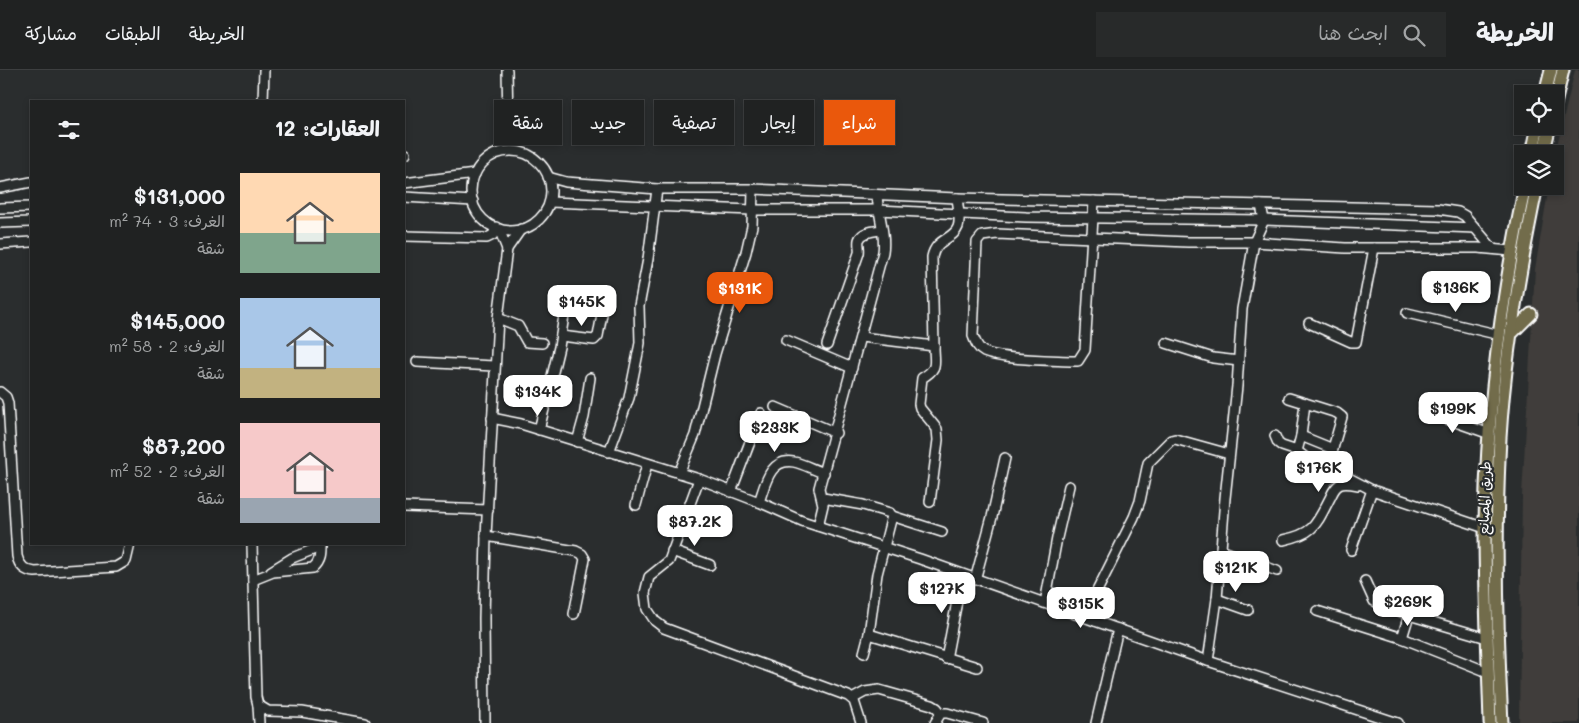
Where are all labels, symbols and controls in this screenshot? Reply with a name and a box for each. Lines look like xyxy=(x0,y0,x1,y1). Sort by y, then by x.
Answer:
search box xyxy=(1096,12,1446,57)
text: الخريطة xyxy=(1476,16,1554,47)
text: ابحث هنا xyxy=(1318,20,1388,45)
text: مشاركة xyxy=(25,21,77,45)
text: الطبقات xyxy=(105,21,161,45)
text: الخريطة xyxy=(189,21,245,45)
icon: search xyxy=(1400,21,1428,49)
map controls xyxy=(1514,85,1564,195)
button: locate xyxy=(1514,85,1564,135)
chip: شقة xyxy=(494,100,562,145)
chip: جديد xyxy=(572,100,644,145)
chip: تصفية xyxy=(654,100,734,145)
chip: إيجار xyxy=(744,100,814,145)
chip: شراء xyxy=(824,100,895,145)
text: العقارات: 12 xyxy=(274,114,380,141)
icon: filters xyxy=(55,116,83,144)
button: layers xyxy=(1514,145,1564,195)
text: $131,000 xyxy=(134,182,225,209)
icon: home xyxy=(280,193,340,253)
text: الغرف: 3 · 74 m² xyxy=(109,210,225,231)
text: شقة xyxy=(197,237,225,258)
pin: $136K xyxy=(1421,270,1491,313)
pin: $131K xyxy=(705,272,775,314)
text: $136K xyxy=(1433,276,1479,297)
text: $131K xyxy=(718,277,762,298)
pin: $145K xyxy=(547,284,617,327)
text: $145K xyxy=(559,290,606,311)
text: $145,000 xyxy=(130,307,225,334)
icon: home xyxy=(280,318,340,378)
text: الغرف: 2 · 58 m² xyxy=(109,335,225,356)
text: شقة xyxy=(197,362,225,383)
pin: $134K xyxy=(503,374,573,417)
text: $134K xyxy=(514,380,562,401)
pin: $199K xyxy=(1418,392,1488,434)
text: $199K xyxy=(1430,397,1476,418)
pin: $233K xyxy=(740,410,810,453)
text: $233K xyxy=(751,416,799,437)
text: $87,200 xyxy=(142,432,225,459)
icon: home xyxy=(280,443,340,503)
pin: $176K xyxy=(1284,450,1354,493)
text: $176K xyxy=(1296,456,1342,477)
text: الغرف: 2 · 52 m² xyxy=(110,460,225,481)
street label: طريق المصانع xyxy=(1473,461,1497,535)
text: شقة xyxy=(197,487,225,508)
pin: $87.2K xyxy=(654,504,736,547)
text: $87.2K xyxy=(668,510,722,531)
pin: $121K xyxy=(1201,550,1271,593)
text: $121K xyxy=(1214,556,1258,577)
pin: $127K xyxy=(907,572,977,614)
text: $127K xyxy=(919,577,965,598)
pin: $269K xyxy=(1373,584,1443,627)
pin: $315K xyxy=(1046,586,1116,629)
text: $269K xyxy=(1384,590,1432,611)
text: $315K xyxy=(1058,592,1104,613)

